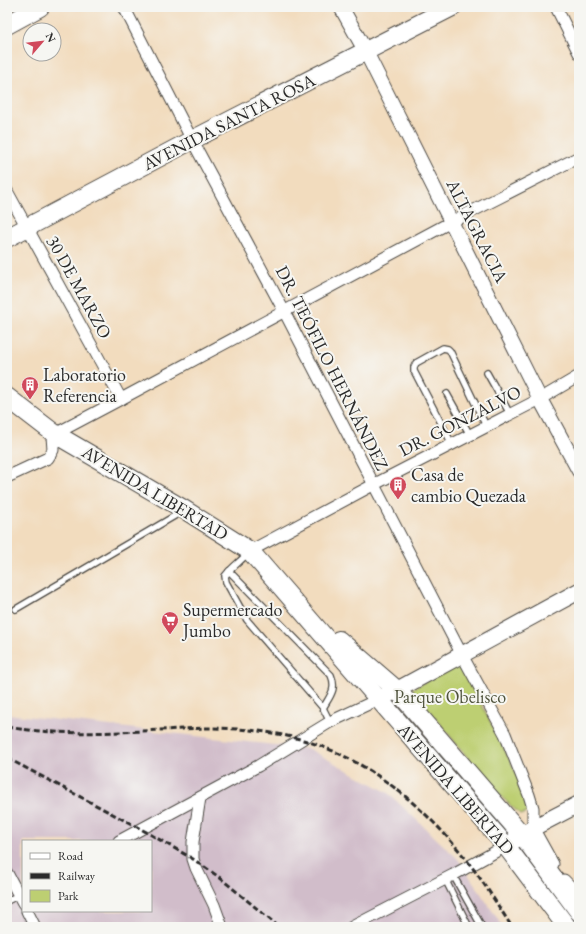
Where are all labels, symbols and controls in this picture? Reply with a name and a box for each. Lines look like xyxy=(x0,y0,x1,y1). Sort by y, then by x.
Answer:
north arrow xyxy=(22,22,62,62)
text: N xyxy=(43,30,59,45)
street label: AVENIDA SANTA ROSA xyxy=(138,68,319,176)
street label: ALTAGRACIA xyxy=(441,174,514,287)
street label: 30 DE MARZO xyxy=(42,231,117,342)
street label: DR. TEÓFILO HERNÁNDEZ xyxy=(271,262,394,474)
place label: Laboratorio Referencia xyxy=(43,363,126,407)
building icon: Laboratorio Referencia xyxy=(20,375,40,400)
street label: DR. GONZALVO xyxy=(395,380,525,461)
street label: AVENIDA LIBERTAD xyxy=(77,439,233,545)
place label: Casa de cambio Quezada xyxy=(411,463,527,507)
building icon: Casa de cambio Quezada xyxy=(388,475,408,500)
place label: Supermercado Jumbo xyxy=(181,598,283,642)
supermarket icon: Supermercado Jumbo xyxy=(160,610,180,635)
park label: Parque Obelisco xyxy=(394,685,506,708)
street label: AVENIDA LIBERTAD xyxy=(392,718,520,859)
legend xyxy=(22,840,152,912)
text: Road xyxy=(58,848,84,864)
text: Railway xyxy=(58,868,96,884)
text: Park xyxy=(58,888,79,904)

